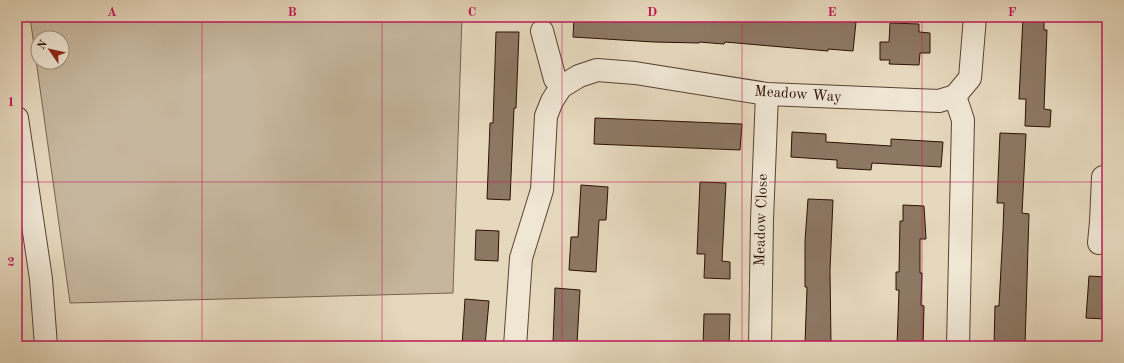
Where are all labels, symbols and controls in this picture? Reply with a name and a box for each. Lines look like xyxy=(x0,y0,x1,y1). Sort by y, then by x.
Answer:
text: A xyxy=(107,6,117,19)
text: B xyxy=(287,6,297,19)
text: C xyxy=(468,6,476,19)
text: D xyxy=(647,6,657,19)
text: E xyxy=(828,6,837,19)
text: F xyxy=(1008,6,1017,19)
north arrow xyxy=(30,30,70,70)
text: N xyxy=(36,38,50,52)
street label: Meadow Way xyxy=(754,84,842,106)
text: 1 xyxy=(7,96,15,109)
street label: Meadow Close xyxy=(753,173,771,267)
text: 2 xyxy=(7,256,15,269)

